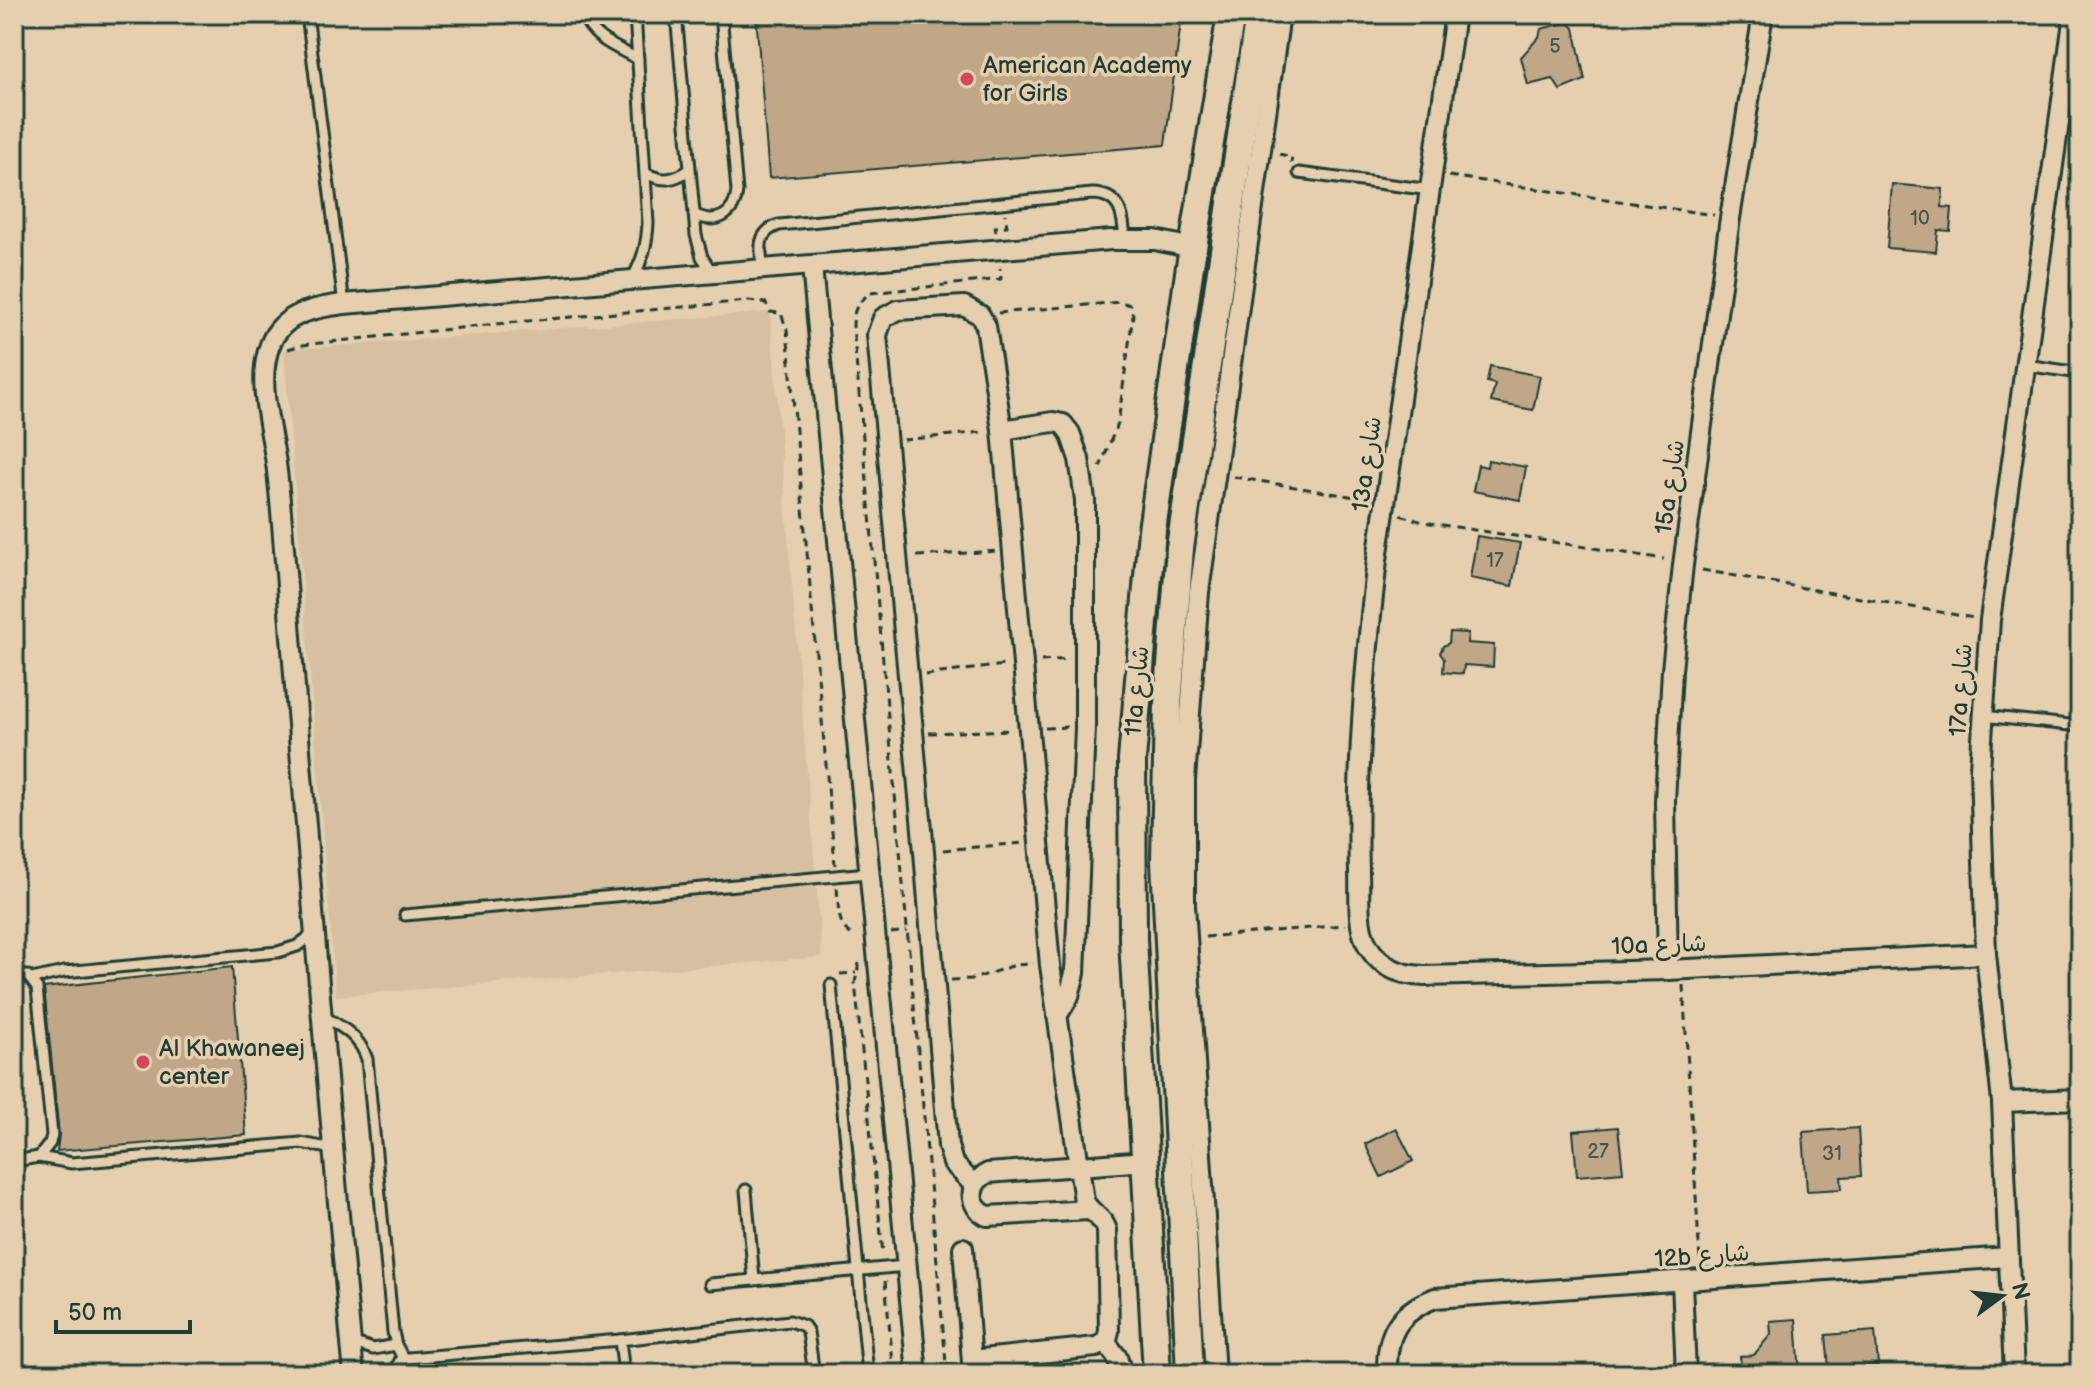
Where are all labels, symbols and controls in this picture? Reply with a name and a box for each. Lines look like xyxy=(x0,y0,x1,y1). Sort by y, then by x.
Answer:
house number: 5 xyxy=(1549,35,1561,59)
place label: American Academy for Girls xyxy=(983,51,1192,108)
marker: American Academy for Girls xyxy=(958,70,976,88)
house number: 10 xyxy=(1910,207,1930,231)
street label: 13a شارع xyxy=(1346,414,1390,514)
street label: 15a شارع xyxy=(1649,438,1693,536)
house number: 17 xyxy=(1486,549,1504,573)
street label: 17a شارع xyxy=(1943,643,1981,738)
street label: 11a شارع xyxy=(1119,645,1157,738)
street label: 10a شارع xyxy=(1611,929,1707,963)
place label: Al Khawaneej center xyxy=(159,1034,305,1091)
marker: Al Khawaneej center xyxy=(134,1053,152,1071)
house number: 27 xyxy=(1587,1140,1609,1164)
house number: 31 xyxy=(1822,1142,1842,1166)
street label: 12b شارع xyxy=(1653,1238,1751,1276)
north arrow xyxy=(1962,1256,2042,1336)
text: N xyxy=(2005,1280,2035,1303)
scale bar xyxy=(56,1284,190,1334)
text: 50 m xyxy=(68,1298,122,1327)

